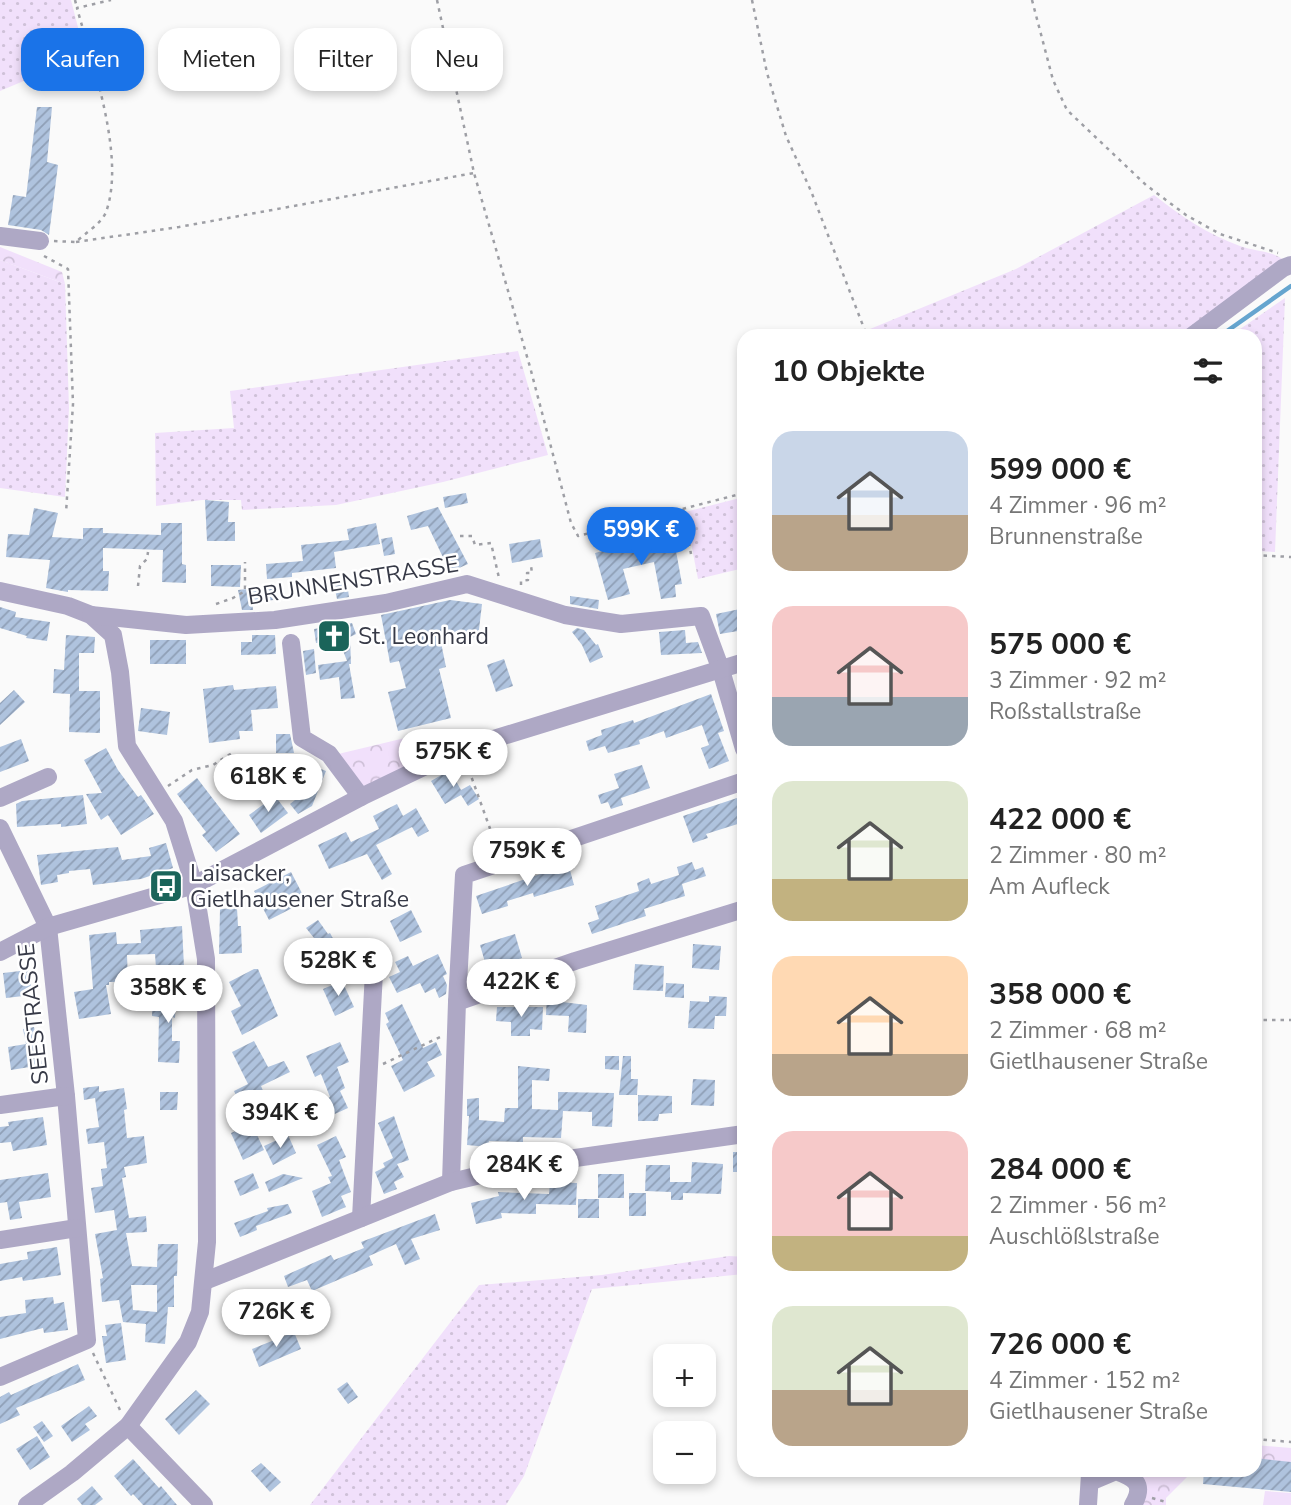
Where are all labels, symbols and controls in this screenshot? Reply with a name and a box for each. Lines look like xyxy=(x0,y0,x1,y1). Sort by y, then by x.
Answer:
chip: Kaufen xyxy=(21,28,144,91)
chip: Mieten xyxy=(158,28,280,91)
chip: Filter xyxy=(294,28,397,91)
chip: Neu xyxy=(411,28,503,91)
text: 10 Objekte xyxy=(772,351,925,392)
icon: filters xyxy=(1189,352,1227,390)
text: 599 000 € xyxy=(989,449,1131,490)
icon: home xyxy=(828,459,912,543)
text: 4 Zimmer · 96 m² xyxy=(989,490,1166,521)
pin: 599K € xyxy=(584,508,698,567)
text: 599K € xyxy=(603,514,679,545)
text: Brunnenstraße xyxy=(989,521,1143,552)
street label: BRUNNENSTRASSE xyxy=(245,549,461,612)
church icon: St. Leonhard xyxy=(315,617,353,655)
place label: St. Leonhard xyxy=(358,621,489,652)
text: 575 000 € xyxy=(989,624,1131,665)
icon: home xyxy=(828,634,912,718)
text: 3 Zimmer · 92 m² xyxy=(989,665,1166,696)
text: Roßstallstraße xyxy=(989,696,1141,727)
pin: 575K € xyxy=(396,730,510,789)
text: 575K € xyxy=(415,736,491,767)
pin: 618K € xyxy=(211,754,325,814)
text: 618K € xyxy=(230,761,306,792)
text: 422 000 € xyxy=(989,799,1131,840)
icon: home xyxy=(828,809,912,893)
pin: 759K € xyxy=(470,828,584,888)
text: 759K € xyxy=(489,835,565,866)
text: 2 Zimmer · 80 m² xyxy=(989,840,1166,871)
place label: Laisacker, Gietlhausener Straße xyxy=(190,858,409,915)
bus stop icon: Laisacker, Gietlhausener Straße xyxy=(147,867,185,905)
text: Am Aufleck xyxy=(989,871,1110,902)
pin: 528K € xyxy=(281,939,395,998)
street label: SEESTRASSE xyxy=(11,942,56,1086)
text: 528K € xyxy=(300,945,376,976)
pin: 422K € xyxy=(464,960,578,1019)
pin: 358K € xyxy=(111,965,225,1025)
text: 422K € xyxy=(483,966,559,997)
text: 358K € xyxy=(130,972,206,1003)
text: 358 000 € xyxy=(989,974,1131,1015)
icon: home xyxy=(828,984,912,1068)
text: 2 Zimmer · 68 m² xyxy=(989,1015,1166,1046)
text: Gietlhausener Straße xyxy=(989,1046,1208,1077)
pin: 394K € xyxy=(223,1090,337,1150)
text: 394K € xyxy=(242,1097,318,1128)
pin: 284K € xyxy=(467,1142,581,1202)
text: 284K € xyxy=(486,1149,562,1180)
text: 284 000 € xyxy=(989,1149,1131,1190)
icon: home xyxy=(828,1159,912,1243)
text: 2 Zimmer · 56 m² xyxy=(989,1190,1166,1221)
text: Auschlößlstraße xyxy=(989,1221,1159,1252)
pin: 726K € xyxy=(219,1290,333,1349)
text: 726K € xyxy=(238,1296,314,1327)
text: 726 000 € xyxy=(989,1324,1131,1365)
icon: home xyxy=(828,1334,912,1418)
map controls xyxy=(653,1344,716,1484)
button: + xyxy=(653,1344,716,1407)
text: 4 Zimmer · 152 m² xyxy=(989,1365,1180,1396)
text: Gietlhausener Straße xyxy=(989,1396,1208,1427)
button: − xyxy=(653,1421,716,1484)

